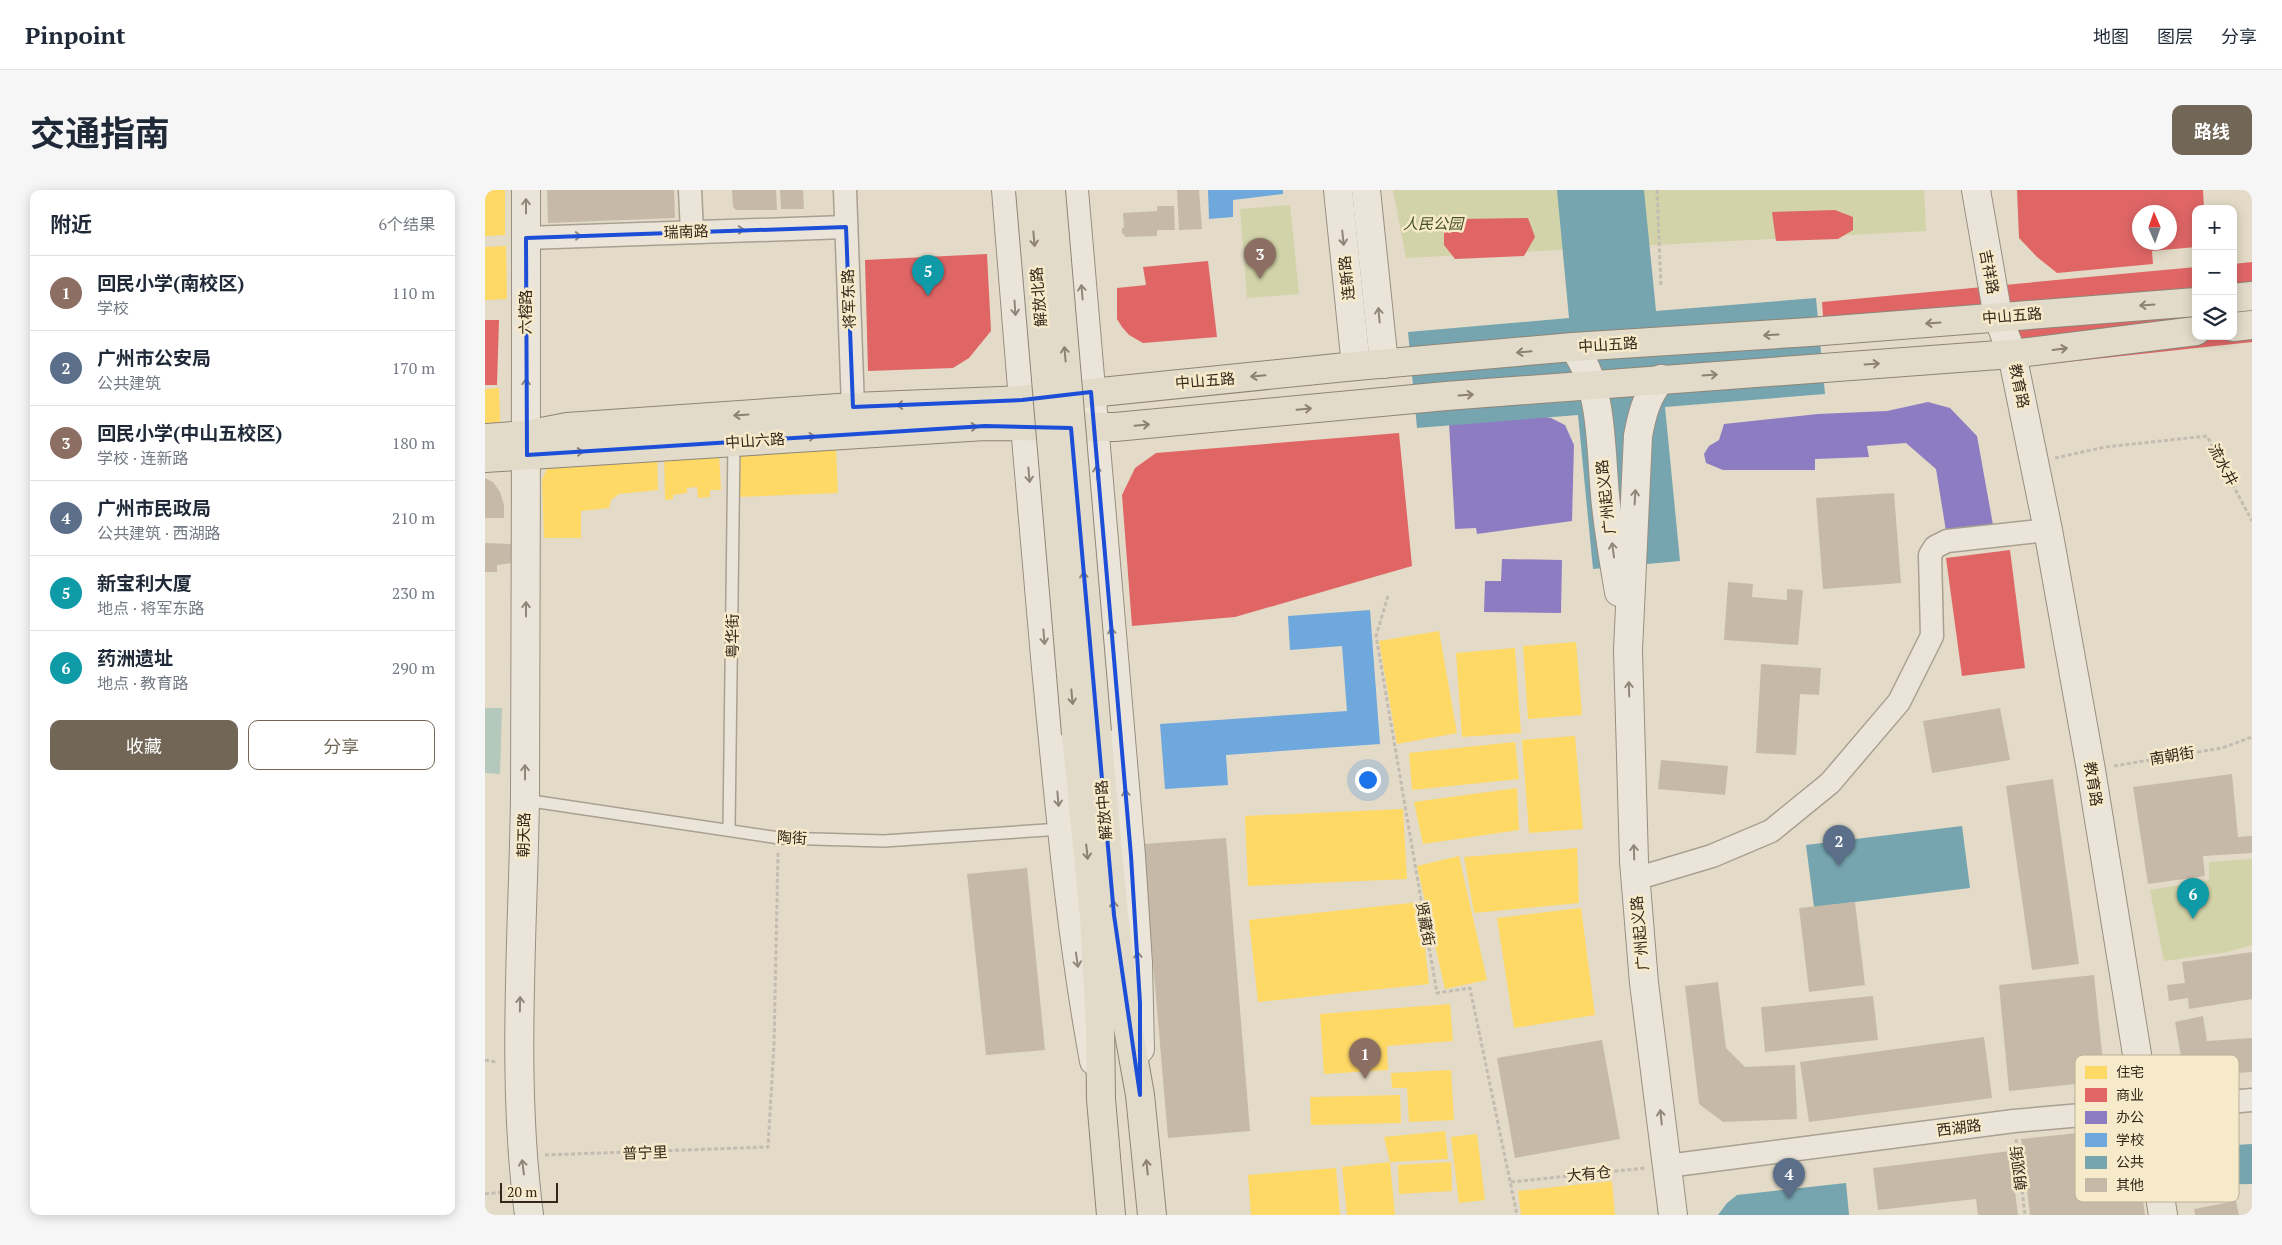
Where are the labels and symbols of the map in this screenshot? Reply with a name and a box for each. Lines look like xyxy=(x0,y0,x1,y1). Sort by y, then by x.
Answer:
one-way arrow xyxy=(521,198,531,214)
north arrow xyxy=(2132,205,2177,250)
park label: 人民公园 xyxy=(1403,213,1465,233)
street label: 瑞南路 xyxy=(663,220,709,242)
one-way arrow xyxy=(728,226,744,235)
one-way arrow xyxy=(1029,230,1038,246)
one-way arrow xyxy=(1338,230,1348,246)
one-way arrow xyxy=(566,231,582,241)
pin: 3 xyxy=(1244,238,1276,279)
street label: 吉祥路 xyxy=(1976,248,2004,296)
pin: 5 xyxy=(912,255,944,296)
street label: 连新路 xyxy=(1334,255,1358,302)
street label: 解放北路 xyxy=(1025,266,1051,328)
street label: 将军东路 xyxy=(837,269,859,329)
one-way arrow xyxy=(1078,284,1087,300)
street label: 六榕路 xyxy=(515,289,535,335)
one-way arrow xyxy=(1010,300,1020,316)
one-way arrow xyxy=(2139,301,2155,310)
street label: 中山五路 xyxy=(1981,302,2043,328)
one-way arrow xyxy=(1375,308,1384,324)
one-way arrow xyxy=(1925,318,1941,327)
one-way arrow xyxy=(1763,330,1779,339)
street label: 中山五路 xyxy=(1577,332,1639,356)
one-way arrow xyxy=(2052,344,2068,354)
one-way arrow xyxy=(1060,346,1070,362)
one-way arrow xyxy=(1517,347,1533,356)
one-way arrow xyxy=(1864,360,1880,369)
street label: 教育路 xyxy=(2006,362,2034,410)
street label: 中山五路 xyxy=(1174,367,1236,393)
one-way arrow xyxy=(1250,371,1266,381)
one-way arrow xyxy=(1701,371,1717,380)
one-way arrow xyxy=(521,378,531,394)
one-way arrow xyxy=(1457,390,1473,399)
one-way arrow xyxy=(896,401,912,410)
one-way arrow xyxy=(1296,404,1312,414)
one-way arrow xyxy=(734,410,750,420)
one-way arrow xyxy=(1134,420,1150,430)
one-way arrow xyxy=(962,423,978,432)
street label: 中山六路 xyxy=(724,428,786,452)
one-way arrow xyxy=(799,433,815,442)
street label: 流水井 xyxy=(2204,440,2243,489)
one-way arrow xyxy=(567,448,583,457)
street label: 广州起义路 xyxy=(1591,459,1619,535)
one-way arrow xyxy=(1093,465,1102,481)
one-way arrow xyxy=(1024,467,1034,483)
one-way arrow xyxy=(1630,489,1640,505)
one-way arrow xyxy=(1607,542,1617,558)
one-way arrow xyxy=(1079,571,1089,587)
one-way arrow xyxy=(521,602,531,618)
street label: 粤华街 xyxy=(722,613,742,659)
one-way arrow xyxy=(1108,627,1117,643)
one-way arrow xyxy=(1039,629,1048,645)
one-way arrow xyxy=(1624,681,1634,698)
one-way arrow xyxy=(1068,689,1077,705)
street label: 南朝街 xyxy=(2148,742,2196,768)
street label: 教育路 xyxy=(2081,760,2107,808)
one-way arrow xyxy=(520,764,530,780)
your location xyxy=(1355,767,1381,793)
street label: 解放中路 xyxy=(1090,779,1116,841)
one-way arrow xyxy=(1121,789,1131,805)
one-way arrow xyxy=(1054,791,1063,807)
street label: 朝天路 xyxy=(513,812,533,858)
pin: 2 xyxy=(1823,825,1855,866)
street label: 陶街 xyxy=(777,826,808,848)
one-way arrow xyxy=(1082,844,1092,860)
one-way arrow xyxy=(1629,844,1638,860)
pin: 6 xyxy=(2177,878,2209,919)
street label: 广州起义路 xyxy=(1626,895,1652,971)
one-way arrow xyxy=(1109,900,1118,916)
street label: 贤藏街 xyxy=(1412,900,1440,948)
one-way arrow xyxy=(1133,951,1142,967)
one-way arrow xyxy=(1072,952,1082,968)
one-way arrow xyxy=(516,997,525,1013)
pin: 1 xyxy=(1349,1038,1381,1079)
legend xyxy=(2075,1055,2239,1202)
text: 住宅 xyxy=(2116,1062,2144,1081)
text: 商业 xyxy=(2116,1085,2144,1104)
text: 办公 xyxy=(2116,1107,2144,1126)
one-way arrow xyxy=(1657,1110,1666,1126)
street label: 西湖路 xyxy=(1935,1114,1982,1140)
text: 学校 xyxy=(2116,1130,2144,1149)
street label: 普宁里 xyxy=(622,1141,668,1163)
street label: 朝观街 xyxy=(2005,1145,2031,1192)
text: 公共 xyxy=(2116,1152,2144,1171)
pin: 4 xyxy=(1773,1158,1805,1199)
one-way arrow xyxy=(518,1159,528,1175)
one-way arrow xyxy=(1142,1159,1152,1175)
street label: 大有仓 xyxy=(1565,1161,1612,1185)
text: 其他 xyxy=(2116,1175,2144,1194)
scale bar xyxy=(500,1180,557,1203)

